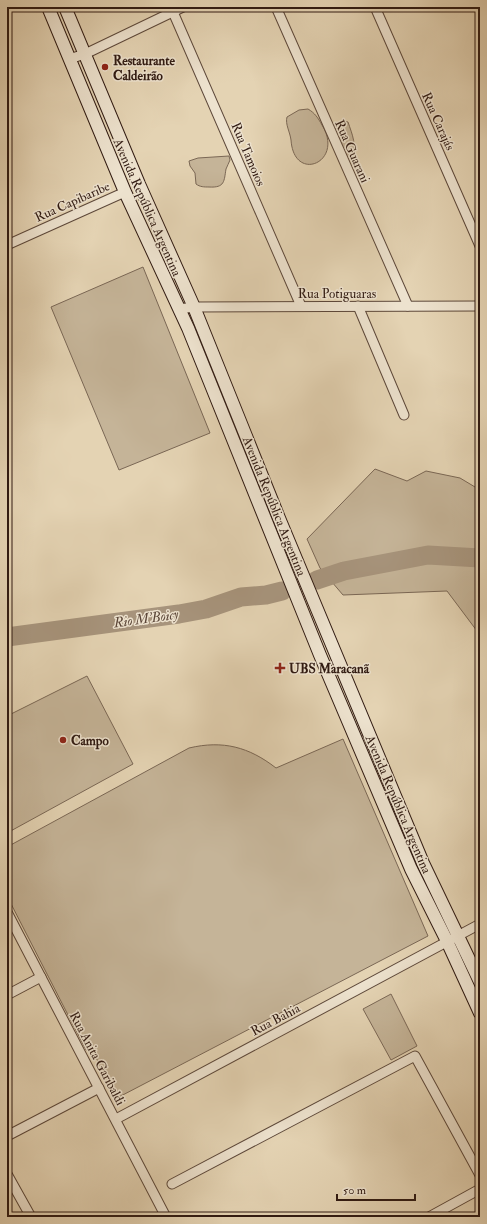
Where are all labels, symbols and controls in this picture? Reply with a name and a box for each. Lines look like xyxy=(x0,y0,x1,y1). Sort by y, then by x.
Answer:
place label: Restaurante Caldeirão xyxy=(113,53,175,84)
marker: Restaurante Caldeirão xyxy=(100,62,110,72)
street label: Rua Carajás xyxy=(418,90,458,153)
street label: Rua Guarani xyxy=(331,117,373,186)
street label: Rua Tamoios xyxy=(227,120,269,189)
street label: Avenida República Argentina xyxy=(108,135,185,280)
street label: Rua Capibaribe xyxy=(32,178,113,227)
street label: Rua Potiguaras xyxy=(298,286,377,302)
street label: Avenida República Argentina xyxy=(237,433,310,579)
water label: Rio M'Boicy xyxy=(112,606,180,632)
place label: UBS Maracanã xyxy=(289,661,370,677)
marker: UBS Maracanã xyxy=(274,662,286,674)
street label: Avenida República Argentina xyxy=(360,732,435,877)
place label: Campo xyxy=(71,733,109,750)
marker: Campo xyxy=(58,735,68,745)
street label: Rua Bahia xyxy=(248,1000,303,1039)
street label: Rua Anita Garibaldi xyxy=(66,1009,129,1109)
scale bar xyxy=(337,1176,415,1202)
text: 50 m xyxy=(343,1183,367,1198)

